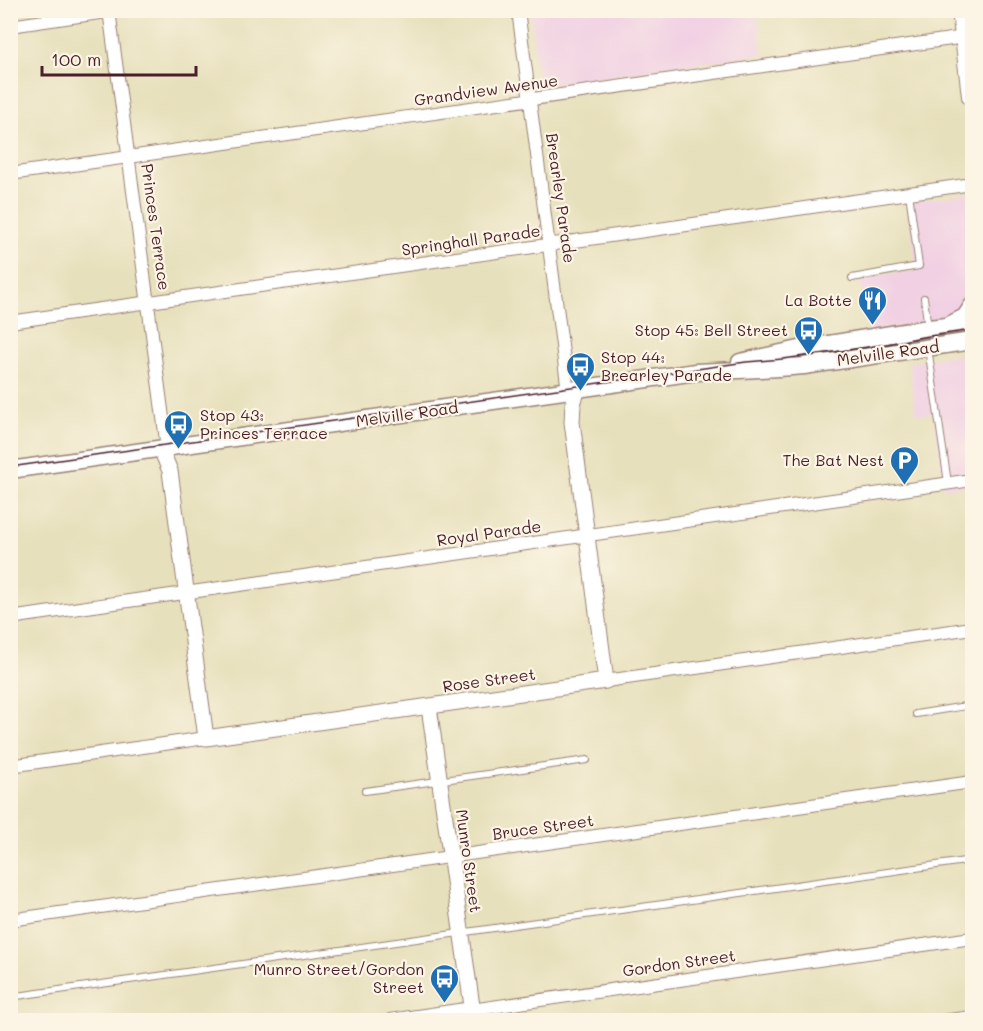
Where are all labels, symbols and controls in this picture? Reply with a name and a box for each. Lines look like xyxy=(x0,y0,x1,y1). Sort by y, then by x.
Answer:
scale bar xyxy=(42,39,196,77)
text: 100 m xyxy=(51,47,101,71)
street label: Grandview Avenue xyxy=(413,69,559,110)
street label: Brearley Parade xyxy=(542,132,581,264)
street label: Princes Terrace xyxy=(137,162,176,292)
street label: Springhall Parade xyxy=(400,219,542,260)
restaurant icon: La Botte xyxy=(857,284,889,326)
place label: La Botte xyxy=(785,289,852,310)
bus stop icon: Stop 45: Bell Street xyxy=(793,314,825,356)
place label: Stop 45: Bell Street xyxy=(635,319,788,340)
street label: Melville Road xyxy=(835,335,940,370)
place label: Stop 44: Brearley Parade xyxy=(601,346,732,385)
bus stop icon: Stop 44: Brearley Parade xyxy=(564,350,596,392)
street label: Melville Road xyxy=(354,396,459,431)
place label: Stop 43: Princes Terrace xyxy=(200,404,328,443)
bus stop icon: Stop 43: Princes Terrace xyxy=(163,408,195,450)
parking icon: The Bat Nest xyxy=(889,444,921,486)
place label: The Bat Nest xyxy=(782,449,884,470)
street label: Royal Parade xyxy=(435,515,542,550)
street label: Rose Street xyxy=(441,663,537,696)
street label: Munro Street xyxy=(452,808,487,914)
street label: Bruce Street xyxy=(491,809,595,844)
street label: Gordon Street xyxy=(621,944,737,981)
place label: Munro Street/Gordon Street xyxy=(254,958,424,997)
bus stop icon: Munro Street/Gordon Street xyxy=(429,962,461,1004)

